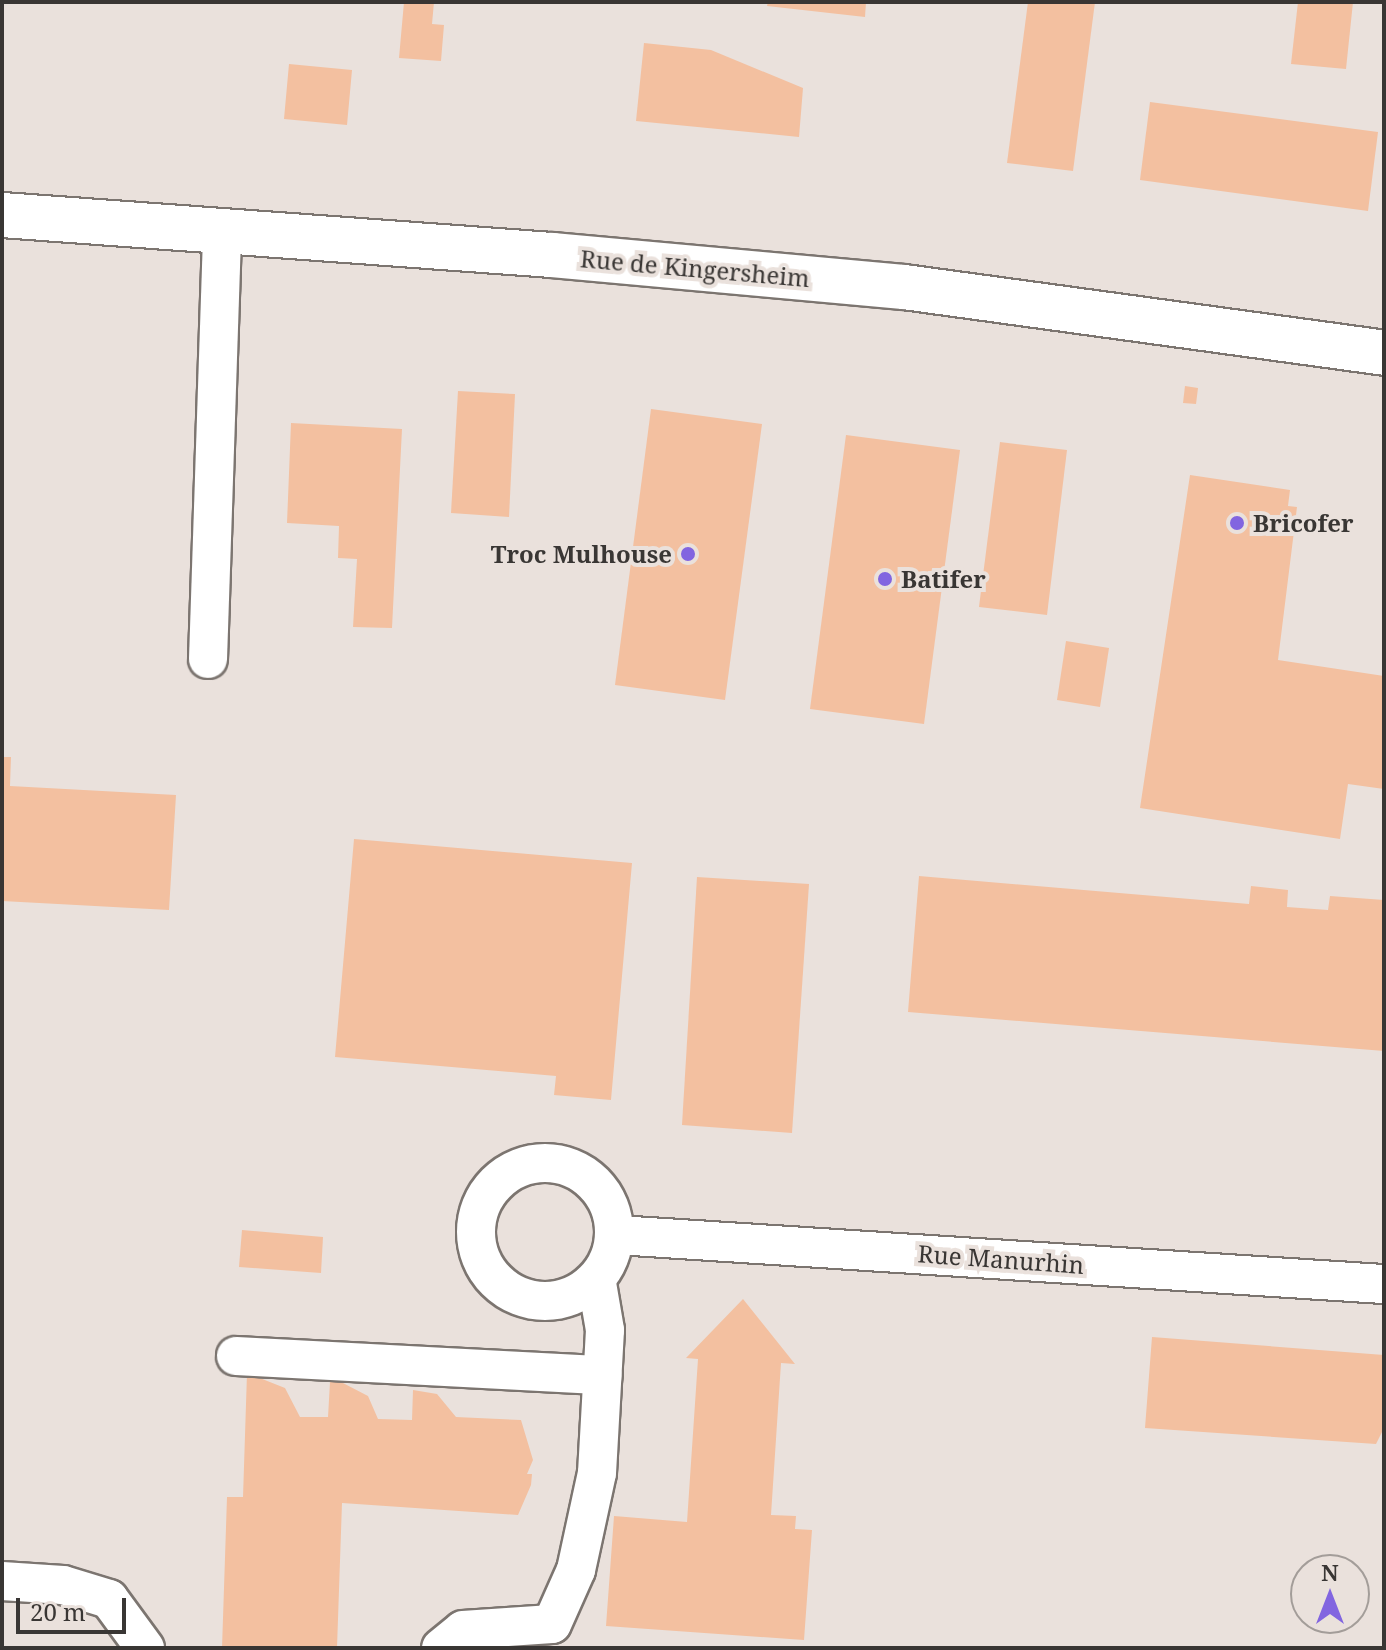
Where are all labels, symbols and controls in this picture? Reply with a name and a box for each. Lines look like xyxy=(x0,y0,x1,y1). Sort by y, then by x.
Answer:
street label: Rue de Kingersheim xyxy=(579,244,811,292)
place label: Bricofer xyxy=(1253,509,1354,537)
marker: Bricofer xyxy=(1228,514,1246,532)
place label: Troc Mulhouse xyxy=(491,540,672,568)
marker: Troc Mulhouse xyxy=(679,545,697,563)
place label: Batifer xyxy=(901,565,986,593)
marker: Batifer xyxy=(876,570,894,588)
street label: Rue Manurhin xyxy=(917,1239,1085,1279)
north arrow xyxy=(1290,1554,1370,1634)
text: N xyxy=(1321,1557,1339,1587)
scale bar xyxy=(20,1582,130,1632)
text: 20 m xyxy=(30,1595,86,1628)

